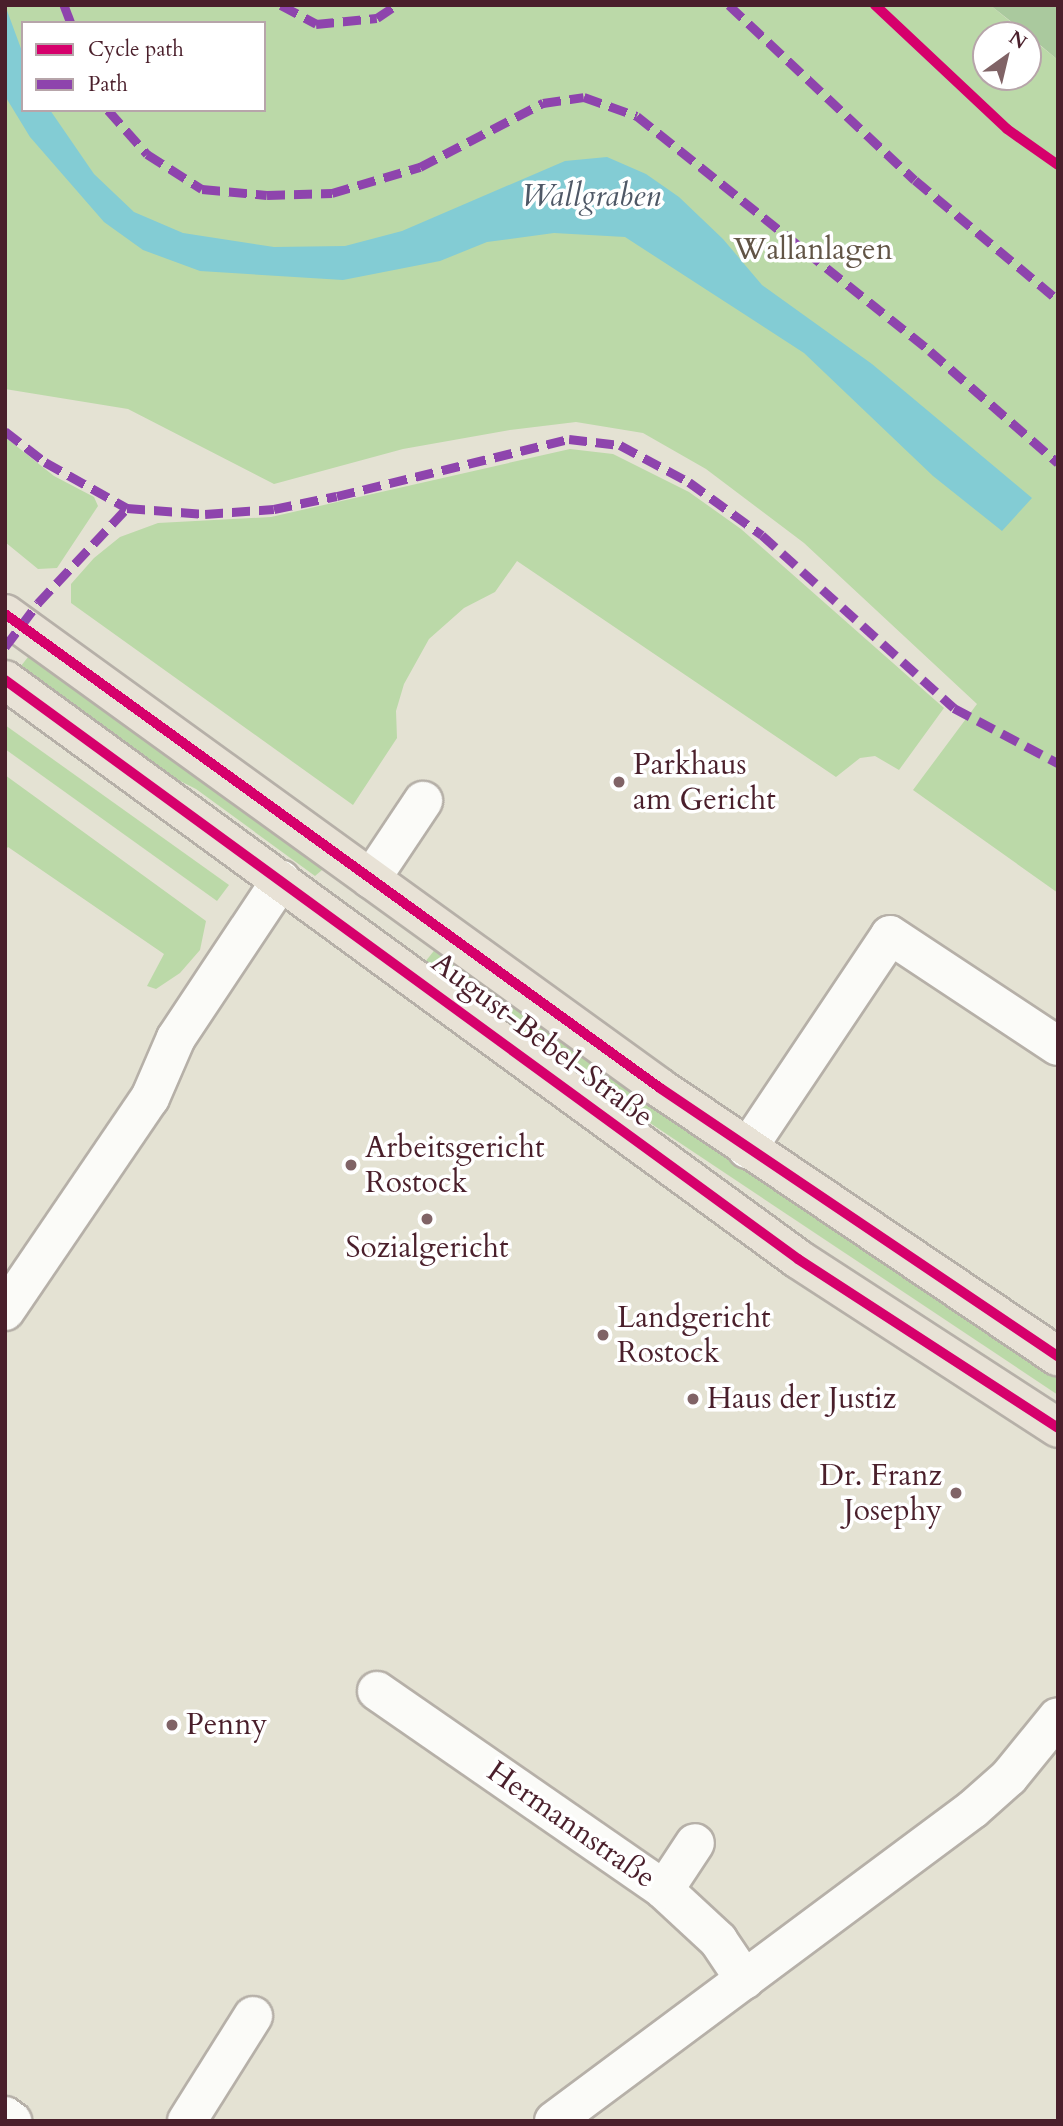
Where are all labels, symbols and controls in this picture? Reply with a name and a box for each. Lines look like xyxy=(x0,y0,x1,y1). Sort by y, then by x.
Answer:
legend xyxy=(21,21,266,112)
north arrow xyxy=(972,21,1042,91)
text: N xyxy=(1004,25,1032,56)
text: Cycle path xyxy=(88,35,184,64)
text: Path xyxy=(88,70,128,99)
water label: Wallgraben xyxy=(521,177,661,215)
park label: Wallanlagen xyxy=(733,232,893,268)
place label: Parkhaus am Gericht xyxy=(633,747,776,818)
marker: Parkhaus am Gericht xyxy=(611,774,627,790)
street label: August-Bebel-Straße xyxy=(424,945,660,1135)
place label: Arbeitsgericht Rostock xyxy=(365,1130,544,1200)
marker: Arbeitsgericht Rostock xyxy=(343,1157,359,1173)
marker: Sozialgericht xyxy=(419,1211,435,1227)
place label: Sozialgericht xyxy=(345,1230,509,1266)
place label: Landgericht Rostock xyxy=(617,1300,771,1370)
marker: Landgericht Rostock xyxy=(595,1327,611,1343)
place label: Haus der Justiz xyxy=(707,1381,896,1417)
marker: Haus der Justiz xyxy=(685,1391,701,1407)
place label: Dr. Franz Josephy xyxy=(820,1458,942,1528)
marker: Dr. Franz Josephy xyxy=(948,1485,964,1501)
place label: Penny xyxy=(186,1707,267,1743)
marker: Penny xyxy=(164,1717,180,1733)
street label: Hermannstraße xyxy=(480,1754,662,1896)

